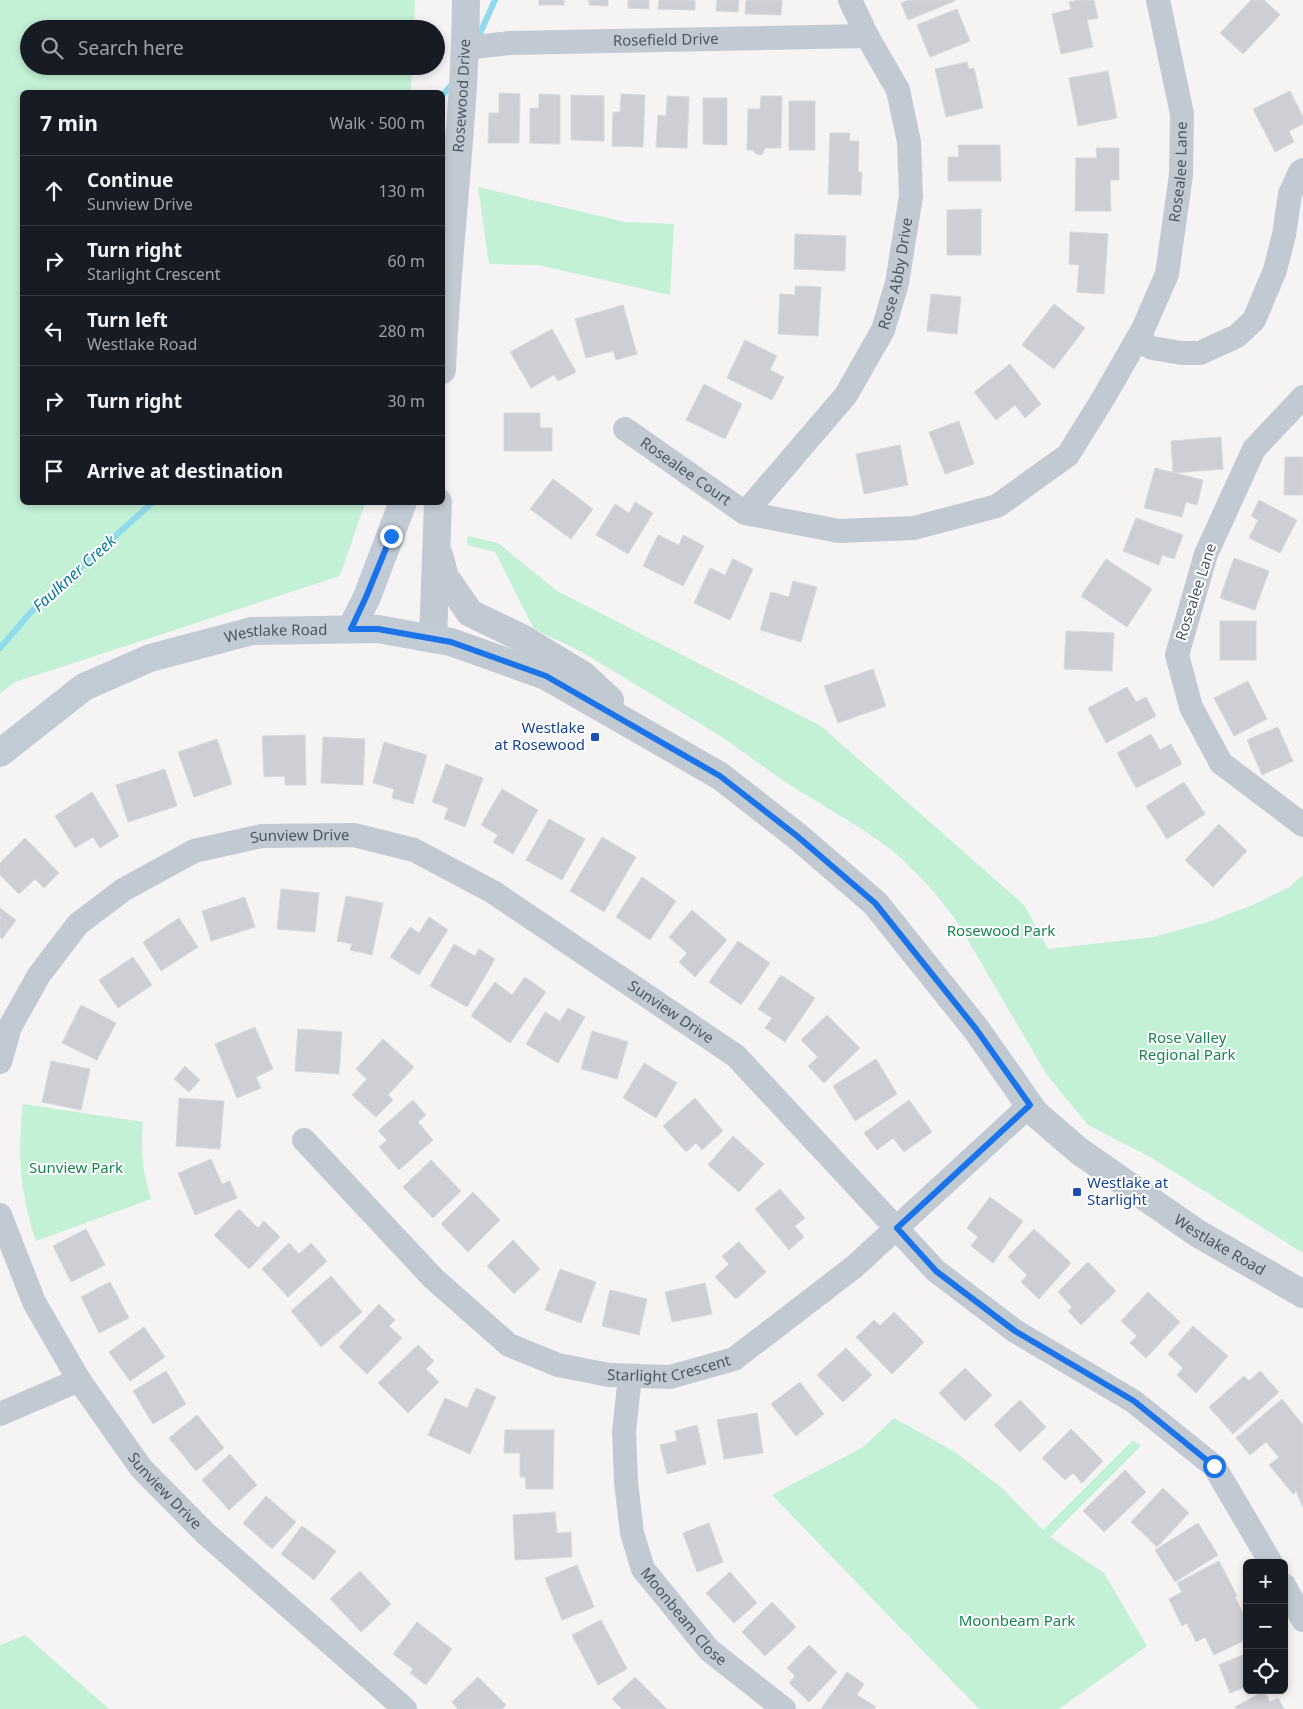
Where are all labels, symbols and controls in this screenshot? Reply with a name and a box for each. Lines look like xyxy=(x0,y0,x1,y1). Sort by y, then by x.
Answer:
search box xyxy=(20,20,445,75)
street label: Rosefield Drive xyxy=(613,28,719,50)
icon: search xyxy=(38,34,66,62)
text: Search here xyxy=(78,35,184,61)
street label: Rosewood Drive xyxy=(447,38,474,153)
text: 7 min xyxy=(40,109,98,137)
text: Walk · 500 m xyxy=(330,112,425,134)
street label: Rosealee Lane xyxy=(1163,121,1191,224)
text: Continue xyxy=(87,167,173,193)
icon: ahead xyxy=(40,177,68,205)
text: 130 m xyxy=(378,180,425,202)
text: Sunview Drive xyxy=(87,193,193,215)
street label: Rose Abby Drive xyxy=(873,216,916,332)
text: Turn right xyxy=(87,237,182,263)
icon: right xyxy=(40,247,68,275)
text: 60 m xyxy=(388,250,425,272)
text: Starlight Crescent xyxy=(87,263,221,285)
text: Turn left xyxy=(87,307,168,333)
icon: left xyxy=(40,317,68,345)
text: 280 m xyxy=(378,320,425,342)
text: Westlake Road xyxy=(87,333,197,355)
icon: right xyxy=(40,387,68,415)
text: Turn right xyxy=(87,388,182,414)
text: 30 m xyxy=(388,390,425,412)
street label: Rosealee Court xyxy=(637,432,736,510)
icon: arrive xyxy=(40,457,68,485)
text: Arrive at destination xyxy=(87,458,283,484)
route end xyxy=(380,525,403,548)
water label: Faulkner Creek xyxy=(28,529,121,616)
street label: Rosealee Lane xyxy=(1170,540,1220,643)
street label: Westlake Road xyxy=(222,619,327,647)
place label: Westlake at Rosewood xyxy=(494,717,585,754)
marker: Westlake at Rosewood xyxy=(589,731,601,743)
street label: Sunview Drive xyxy=(248,824,350,847)
park label: Rosewood Park xyxy=(947,920,1055,940)
street label: Sunview Drive xyxy=(625,975,718,1047)
park label: Rose Valley Regional Park xyxy=(1138,1027,1236,1064)
park label: Sunview Park xyxy=(29,1157,123,1177)
place label: Westlake at Starlight xyxy=(1087,1172,1169,1209)
marker: Westlake at Starlight xyxy=(1071,1186,1083,1198)
street label: Westlake Road xyxy=(1170,1209,1270,1279)
street label: Starlight Crescent xyxy=(607,1349,733,1386)
street label: Sunview Drive xyxy=(124,1448,207,1533)
route start xyxy=(1203,1455,1226,1478)
map controls xyxy=(1243,1559,1288,1694)
button: + xyxy=(1243,1559,1288,1604)
street label: Moonbeam Close xyxy=(637,1563,731,1669)
button: − xyxy=(1243,1604,1288,1649)
park label: Moonbeam Park xyxy=(959,1610,1075,1630)
button: locate xyxy=(1243,1649,1288,1694)

